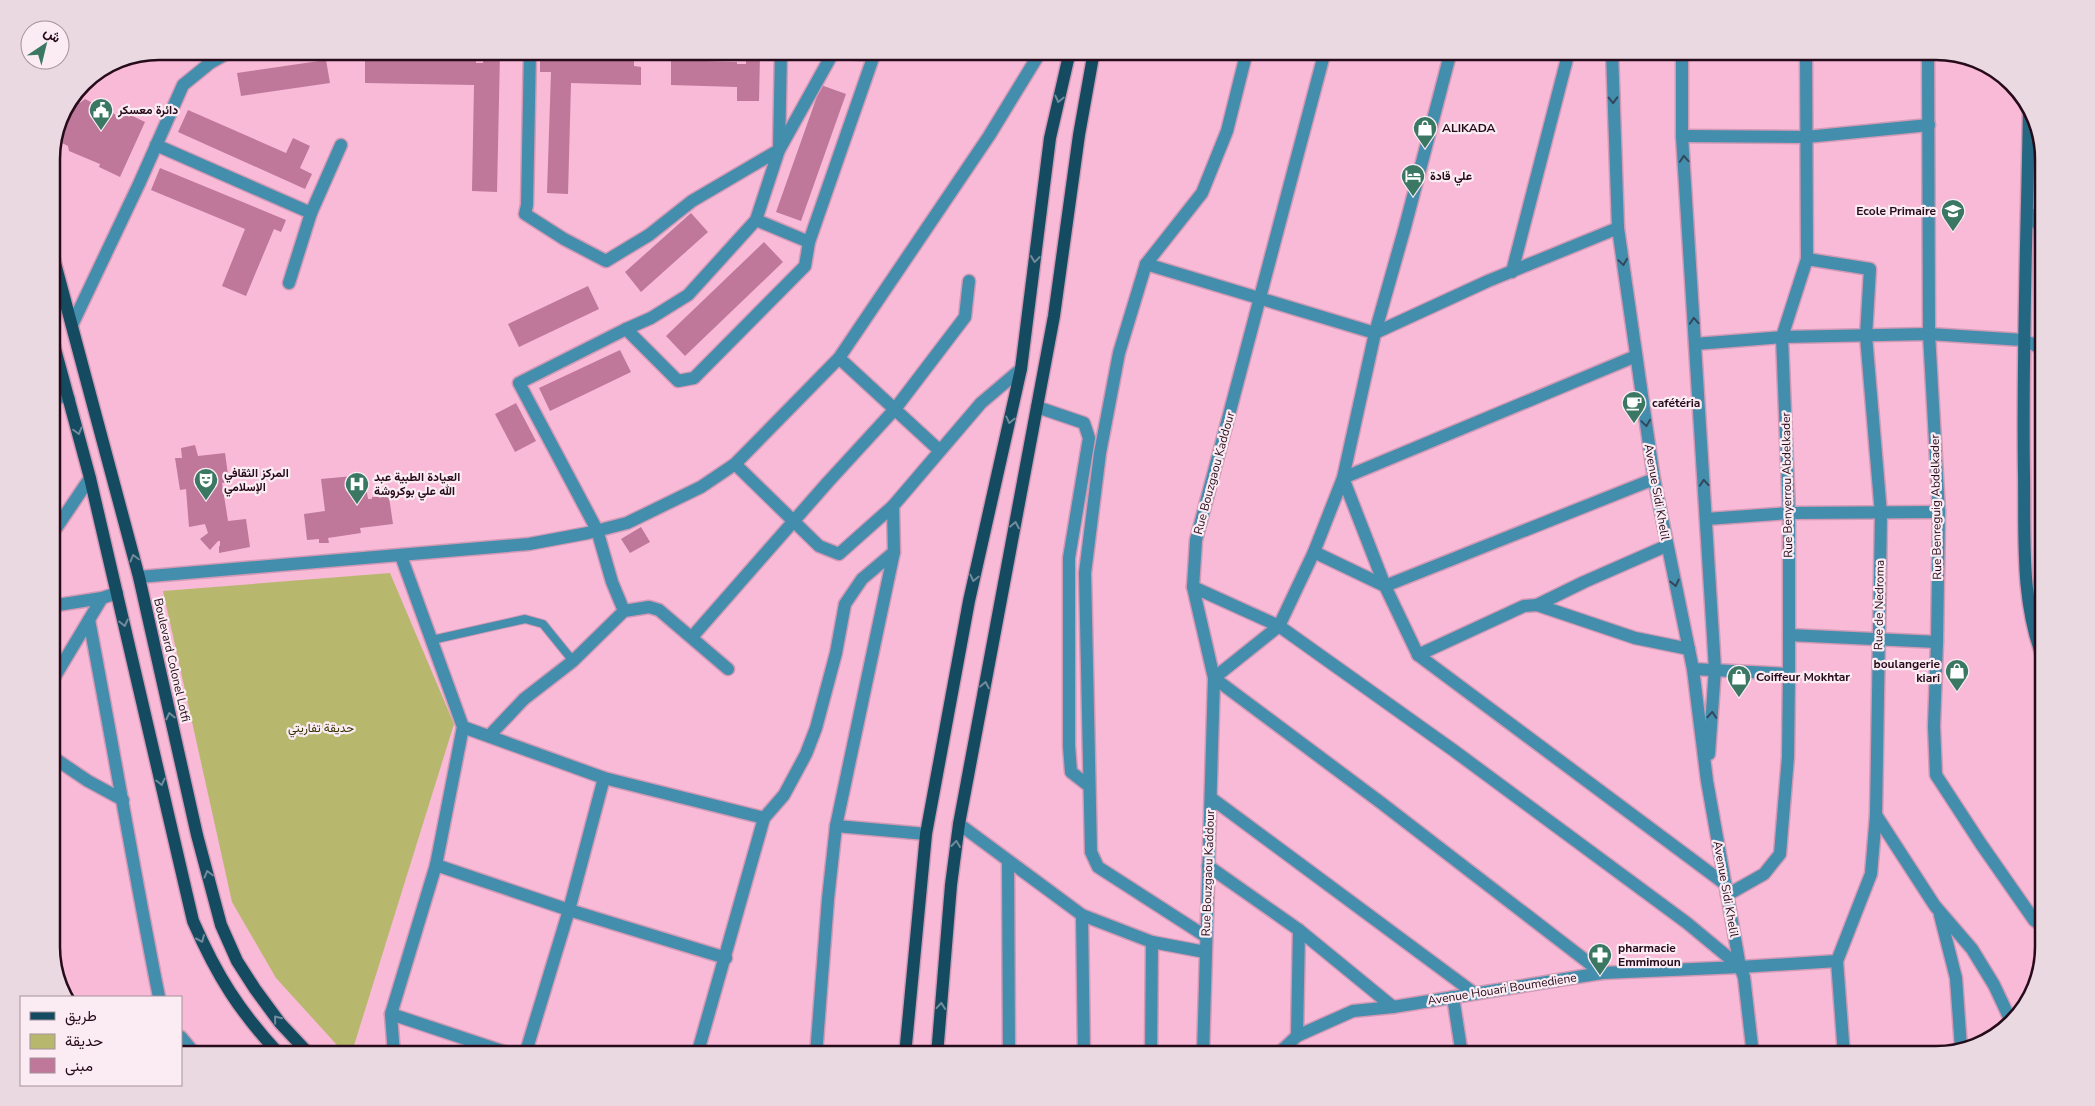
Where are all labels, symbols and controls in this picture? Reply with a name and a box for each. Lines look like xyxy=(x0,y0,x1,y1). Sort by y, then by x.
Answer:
north arrow xyxy=(20,20,70,70)
text: ش xyxy=(40,22,65,47)
one-way arrow xyxy=(1054,94,1065,103)
one-way arrow xyxy=(1608,96,1618,104)
public building icon: دائرة معسكر xyxy=(88,97,114,131)
place label: دائرة معسكر xyxy=(117,102,178,118)
shop icon: ALIKADA xyxy=(1412,115,1438,149)
place label: ALIKADA xyxy=(1442,120,1496,136)
one-way arrow xyxy=(1678,154,1689,162)
hotel icon: علي قادة xyxy=(1400,163,1426,197)
place label: علي قادة xyxy=(1430,168,1472,186)
school or university icon: Ecole Primaire xyxy=(1940,198,1966,232)
place label: Ecole Primaire xyxy=(1856,203,1936,219)
one-way arrow xyxy=(1030,256,1041,264)
one-way arrow xyxy=(1617,258,1628,266)
one-way arrow xyxy=(1688,316,1699,324)
cafe icon: cafétéria xyxy=(1621,390,1647,424)
place label: cafétéria xyxy=(1652,395,1700,411)
street label: Rue Bouzgaou Kaddour xyxy=(1190,409,1238,536)
street label: Rue Benyerrou Abdelkader xyxy=(1778,411,1796,558)
one-way arrow xyxy=(1005,415,1016,424)
one-way arrow xyxy=(1640,419,1651,427)
one-way arrow xyxy=(72,427,82,435)
street label: Rue Benreguig Abdelkader xyxy=(1927,433,1945,580)
street label: Avenue Sidi Khelil xyxy=(1641,443,1673,542)
place label: المركز الثقافي الإسلامي xyxy=(224,465,289,497)
theatre icon: المركز الثقافي الإسلامي xyxy=(193,467,219,501)
place label: العيادة الطبية عبد الله علي بوكروشة xyxy=(374,469,460,501)
hospital icon: العيادة الطبية عبد الله علي بوكروشة xyxy=(344,471,370,505)
one-way arrow xyxy=(1699,479,1710,487)
one-way arrow xyxy=(1010,520,1020,529)
one-way arrow xyxy=(129,554,139,562)
street label: Rue de Nedroma xyxy=(1870,560,1888,650)
one-way arrow xyxy=(969,574,980,583)
one-way arrow xyxy=(1669,578,1679,587)
street label: Boulevard Colonel Lotfi xyxy=(150,597,194,723)
one-way arrow xyxy=(118,619,129,628)
place label: boulangerie kiari xyxy=(1874,656,1940,686)
shop icon: boulangerie kiari xyxy=(1944,658,1970,692)
shop icon: Coiffeur Mokhtar xyxy=(1726,664,1752,698)
place label: Coiffeur Mokhtar xyxy=(1756,669,1850,685)
one-way arrow xyxy=(980,680,990,689)
one-way arrow xyxy=(165,711,176,720)
one-way arrow xyxy=(1706,711,1717,719)
park label: حديقة تفاريتي xyxy=(288,720,354,738)
one-way arrow xyxy=(155,777,166,786)
street label: Rue Bouzgaou Kaddour xyxy=(1198,809,1218,937)
one-way arrow xyxy=(951,840,961,849)
street label: Avenue Sidi Khelil xyxy=(1710,840,1742,939)
one-way arrow xyxy=(203,870,213,879)
one-way arrow xyxy=(194,934,205,943)
place label: pharmacie Emmimoun xyxy=(1618,940,1681,970)
pharmacy icon: pharmacie Emmimoun xyxy=(1587,942,1613,976)
street label: Avenue Houari Boumediene xyxy=(1426,969,1578,1009)
legend xyxy=(20,996,182,1086)
one-way arrow xyxy=(935,1002,946,1010)
text: طريق xyxy=(65,1006,97,1026)
one-way arrow xyxy=(274,1015,283,1024)
text: حديقة xyxy=(65,1031,103,1051)
text: مبنى xyxy=(65,1056,93,1076)

